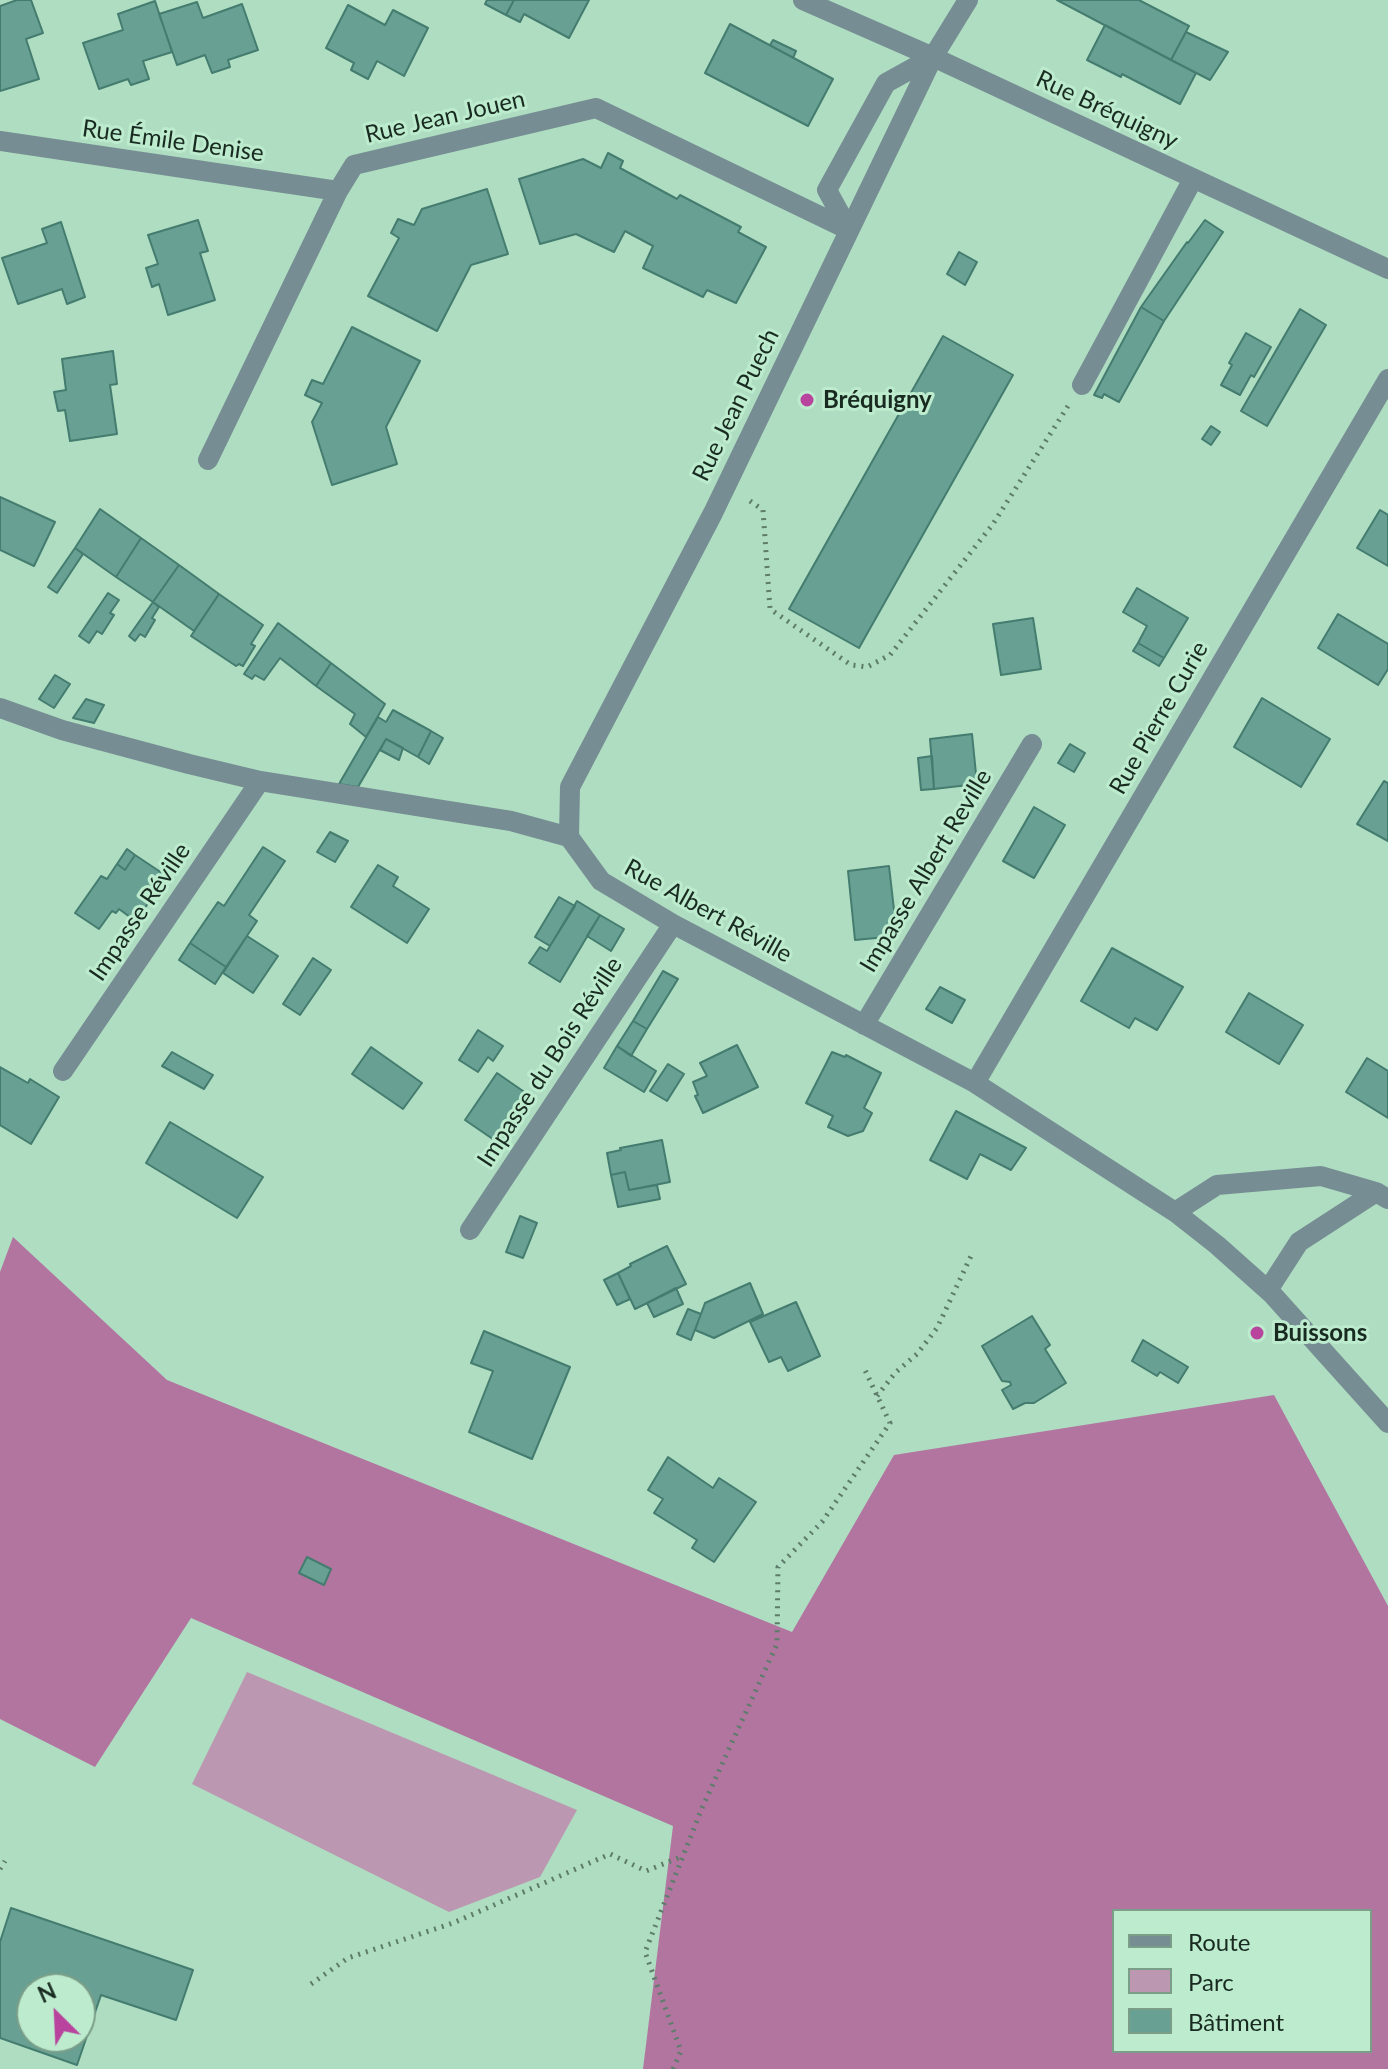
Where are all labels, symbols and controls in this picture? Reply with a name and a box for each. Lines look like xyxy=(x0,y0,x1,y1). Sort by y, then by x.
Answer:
street label: Rue Bréquigny xyxy=(1031,65,1183,155)
street label: Rue Jean Jouen xyxy=(362,85,528,149)
street label: Rue Émile Denise xyxy=(80,114,266,168)
street label: Rue Jean Puech xyxy=(687,324,785,486)
place label: Bréquigny xyxy=(823,386,932,414)
marker: Bréquigny xyxy=(798,391,816,409)
street label: Rue Pierre Curie xyxy=(1104,636,1214,800)
street label: Impasse Albert Reville xyxy=(854,764,998,978)
street label: Impasse Réville xyxy=(83,838,197,986)
street label: Rue Albert Réville xyxy=(619,853,797,969)
street label: Impasse du Bois Réville xyxy=(471,952,629,1172)
place label: Buissons xyxy=(1273,1319,1367,1347)
marker: Buissons xyxy=(1248,1324,1266,1342)
legend xyxy=(1112,1909,1372,2053)
text: Route xyxy=(1188,1927,1250,1956)
text: Parc xyxy=(1188,1967,1234,1996)
north arrow xyxy=(16,1973,96,2053)
text: N xyxy=(34,1977,60,2008)
text: Bâtiment xyxy=(1188,2007,1284,2036)

